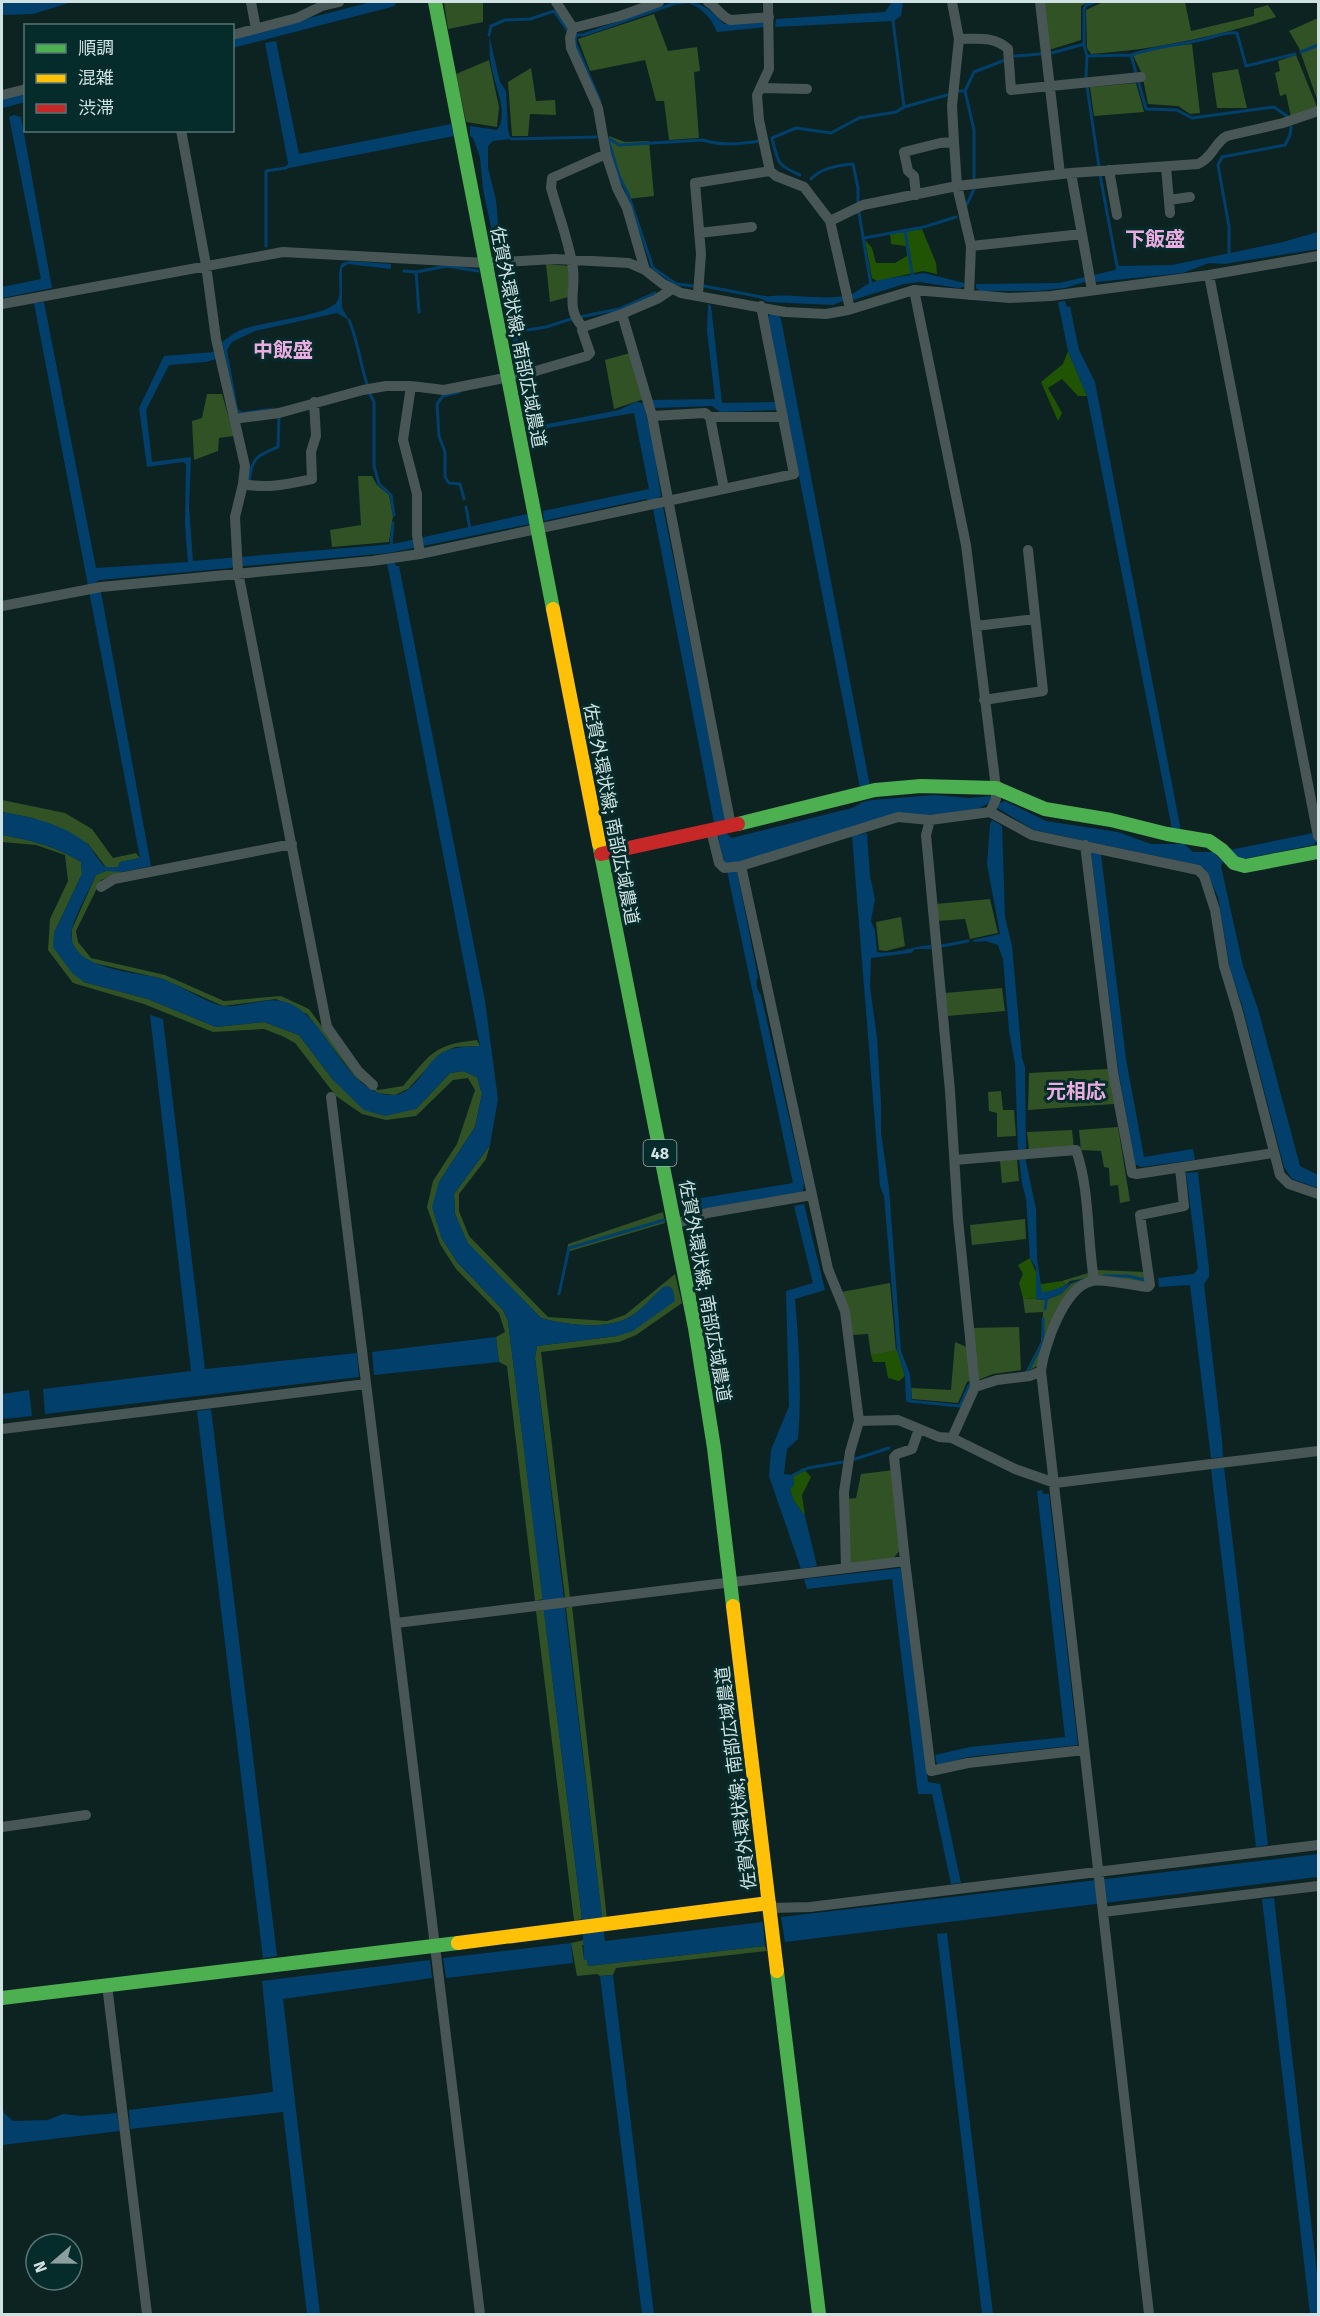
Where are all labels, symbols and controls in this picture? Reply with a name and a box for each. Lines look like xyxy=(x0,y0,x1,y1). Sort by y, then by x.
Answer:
legend xyxy=(24,24,234,132)
text: 順調 xyxy=(78,37,114,59)
text: 混雑 xyxy=(78,67,114,89)
text: 渋滞 xyxy=(78,97,114,119)
street label: 佐賀外環状線; 南部広域農道 xyxy=(486,224,550,450)
district label: 下飯盛 xyxy=(1125,227,1185,251)
district label: 中飯盛 xyxy=(253,338,313,362)
street label: 佐賀外環状線; 南部広域農道 xyxy=(579,701,643,927)
district label: 元相応 xyxy=(1046,1079,1106,1103)
road number: 48 xyxy=(644,1140,676,1166)
street label: 佐賀外環状線; 南部広域農道 xyxy=(675,1178,735,1404)
street label: 佐賀外環状線; 南部広域農道 xyxy=(711,1665,761,1891)
north arrow xyxy=(24,2232,84,2292)
text: N xyxy=(30,2259,51,2275)

